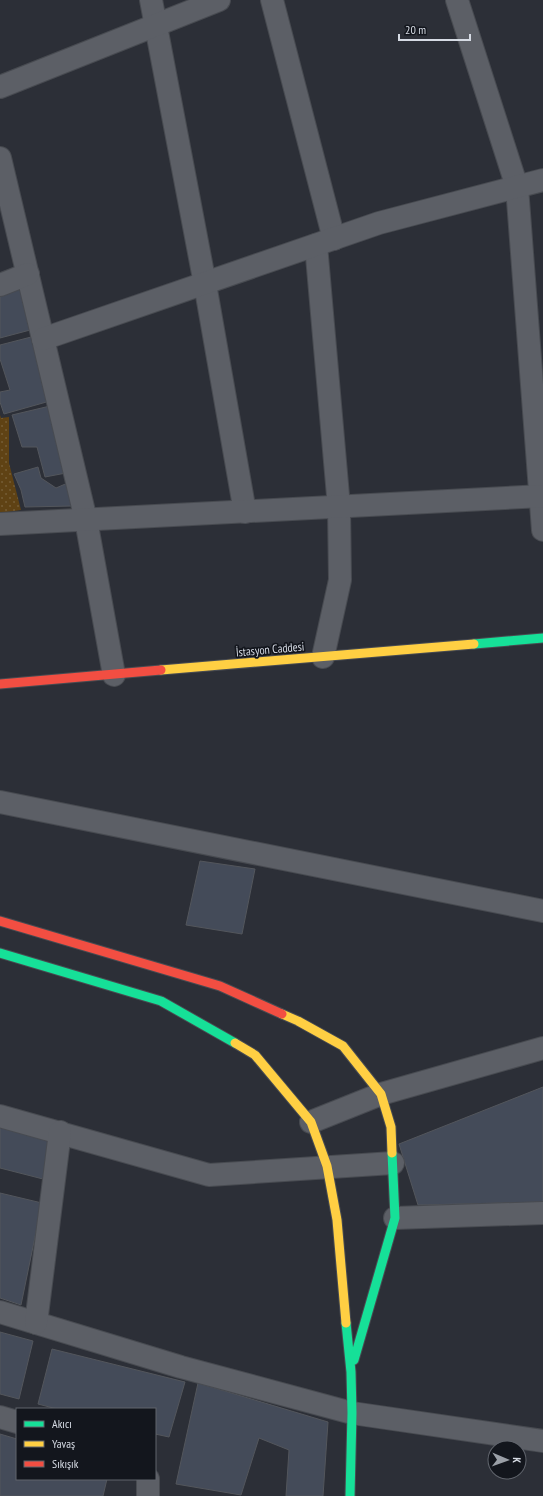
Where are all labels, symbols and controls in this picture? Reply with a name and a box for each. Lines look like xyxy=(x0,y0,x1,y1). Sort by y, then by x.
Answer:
scale bar xyxy=(399,16,470,42)
text: 20 m xyxy=(405,22,426,37)
street label: İstasyon Caddesi xyxy=(235,639,305,659)
legend xyxy=(16,1408,156,1480)
text: Akıcı xyxy=(52,1416,72,1431)
text: Yavaş xyxy=(52,1436,75,1451)
north arrow xyxy=(487,1440,527,1480)
text: Sıkışık xyxy=(52,1456,79,1471)
text: K xyxy=(510,1457,524,1464)

